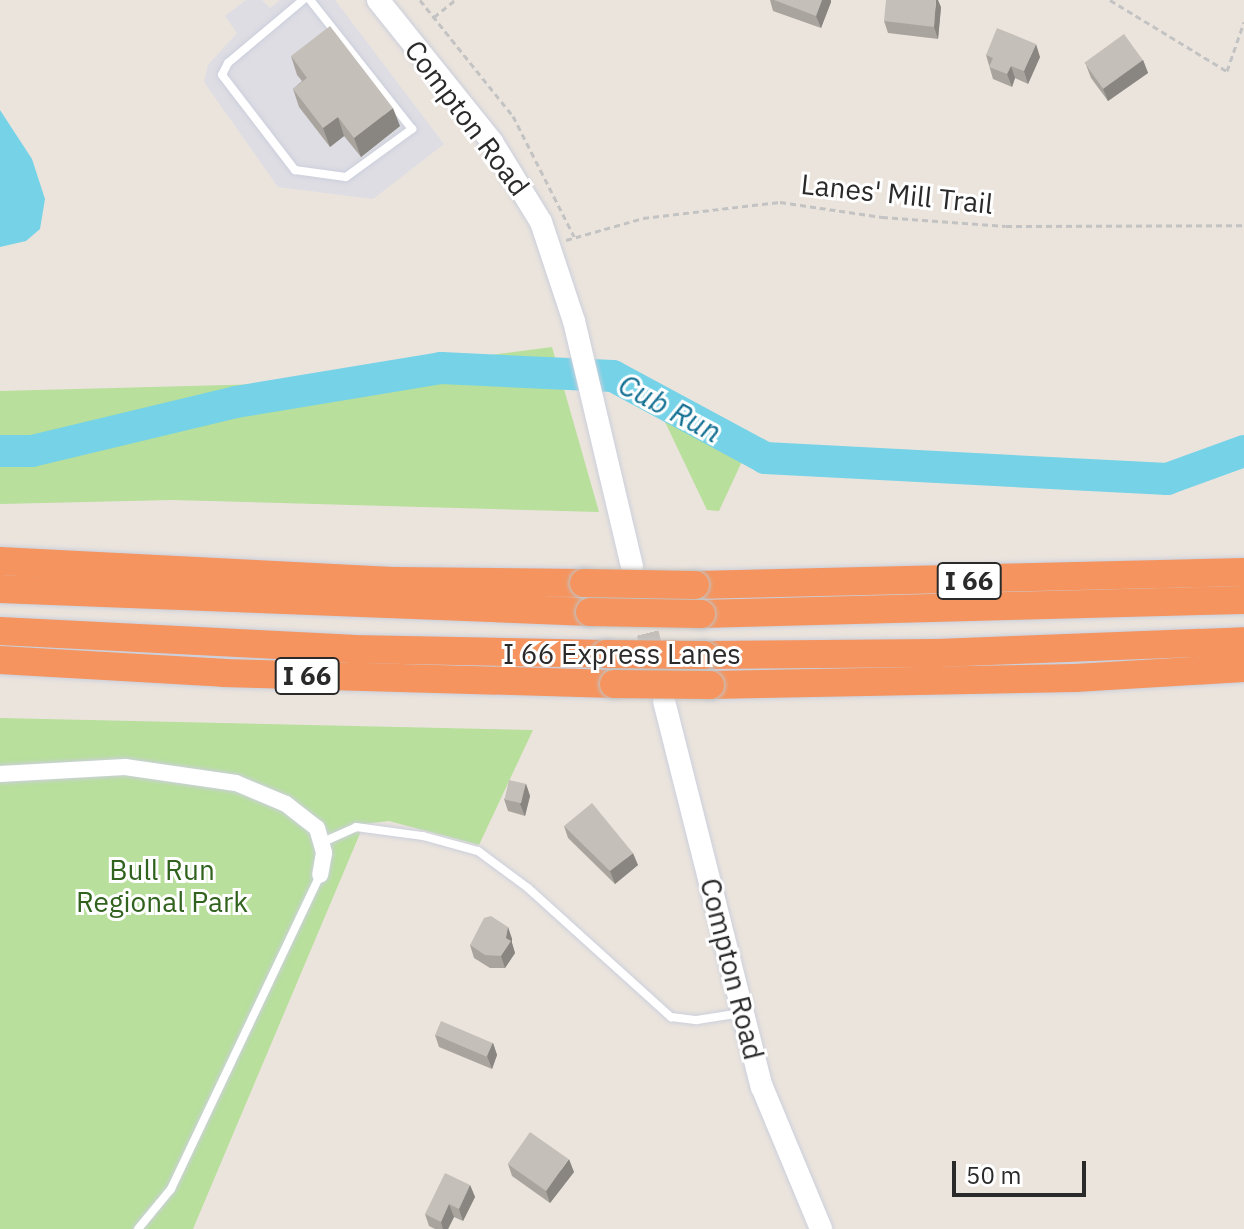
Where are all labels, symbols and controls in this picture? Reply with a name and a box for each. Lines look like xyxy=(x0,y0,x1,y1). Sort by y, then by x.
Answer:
street label: Compton Road xyxy=(398,34,536,202)
street label: Lanes' Mill Trail xyxy=(799,167,995,221)
water label: Cub Run xyxy=(612,366,728,450)
road number: I 66 xyxy=(935,559,1003,603)
street label: I 66 Express Lanes xyxy=(503,637,741,671)
road number: I 66 xyxy=(273,654,341,698)
park label: Bull Run Regional Park xyxy=(76,853,248,919)
street label: Compton Road xyxy=(693,875,771,1063)
scale bar xyxy=(956,1145,1090,1195)
text: 50 m xyxy=(966,1159,1021,1191)

